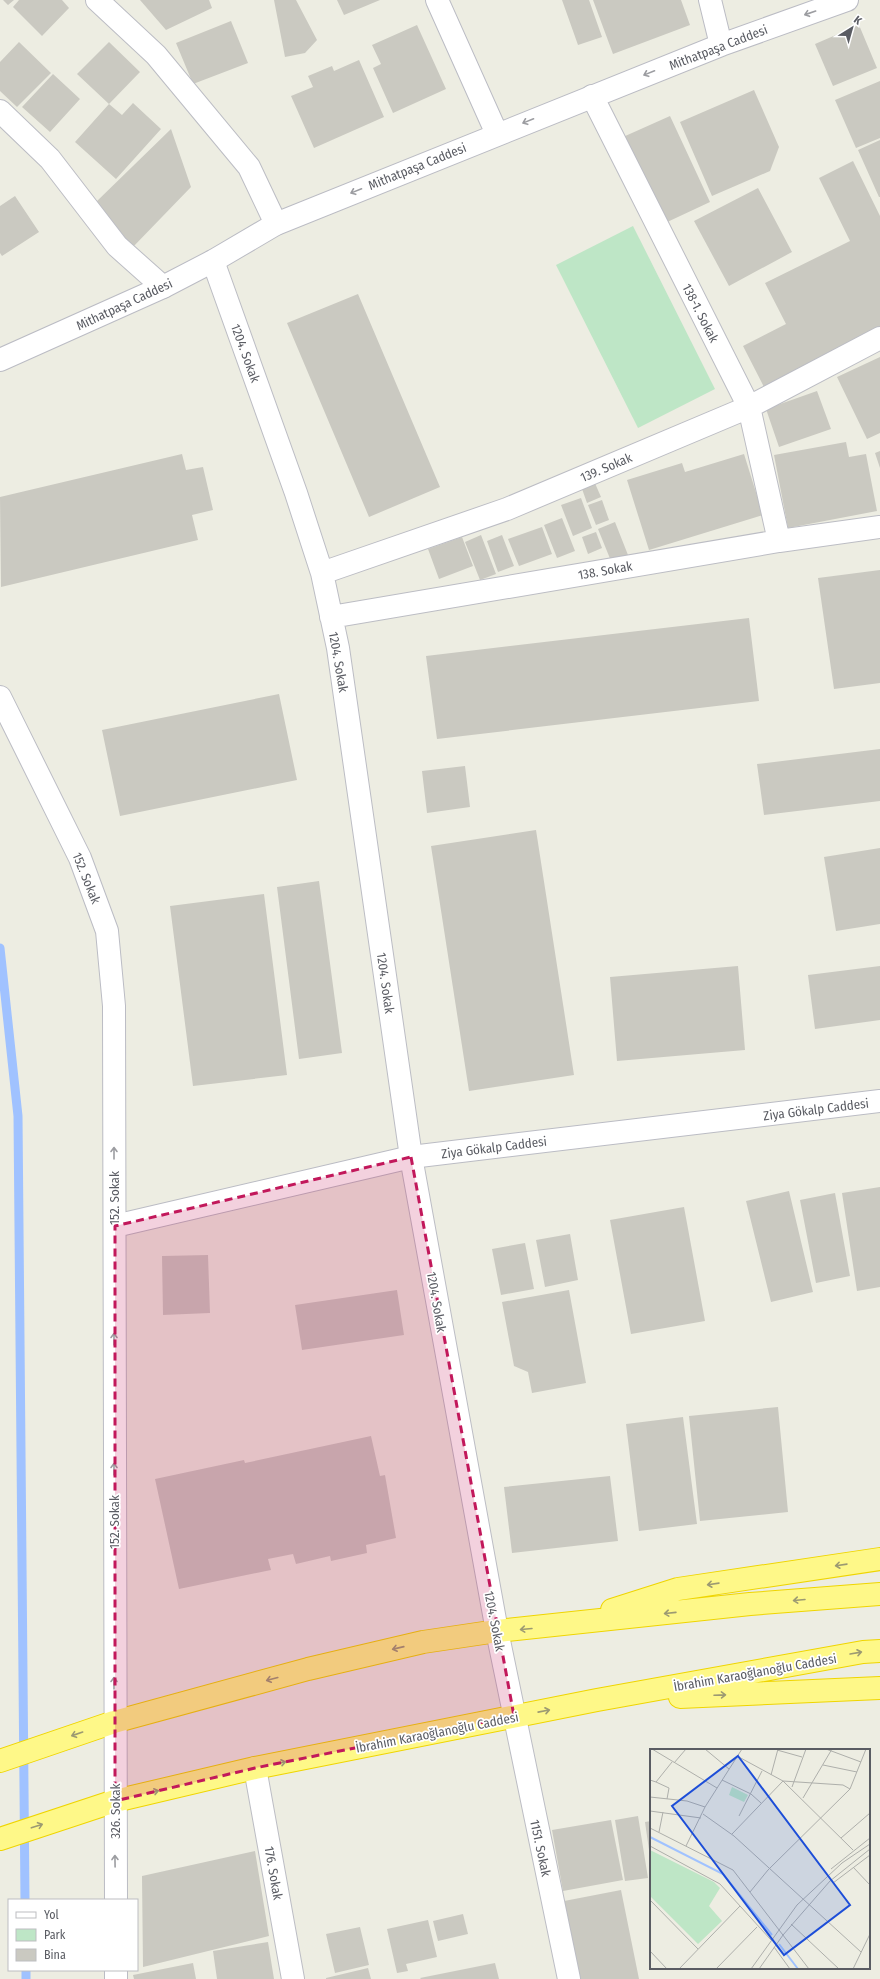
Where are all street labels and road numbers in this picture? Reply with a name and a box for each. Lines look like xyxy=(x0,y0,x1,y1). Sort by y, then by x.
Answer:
street label: Mithatpaşa Caddesi xyxy=(667,22,770,73)
street label: Mithatpaşa Caddesi xyxy=(366,140,468,193)
street label: Mithatpaşa Caddesi xyxy=(74,276,175,333)
street label: 138-1. Sokak xyxy=(679,281,722,346)
street label: 1204. Sokak xyxy=(228,322,263,385)
street label: 139. Sokak xyxy=(578,450,635,485)
street label: 138. Sokak xyxy=(577,558,634,583)
street label: 1204. Sokak xyxy=(326,631,351,694)
street label: 152. Sokak xyxy=(69,850,104,907)
street label: 1204. Sokak xyxy=(374,952,397,1015)
street label: Ziya Gökalp Caddesi xyxy=(762,1096,870,1123)
street label: Ziya Gökalp Caddesi xyxy=(440,1134,548,1161)
street label: 152. Sokak xyxy=(107,1170,122,1225)
street label: 1204. Sokak xyxy=(424,1271,449,1334)
street label: 152. Sokak xyxy=(107,1494,122,1549)
street label: 1204. Sokak xyxy=(481,1590,508,1654)
street label: İbrahim Karaoğlanoğlu Caddesi xyxy=(672,1651,838,1694)
street label: İbrahim Karaoğlanoğlu Caddesi xyxy=(354,1709,520,1756)
street label: 326. Sokak xyxy=(108,1782,123,1839)
street label: 1151. Sokak xyxy=(527,1818,554,1879)
street label: 176. Sokak xyxy=(261,1845,286,1902)

